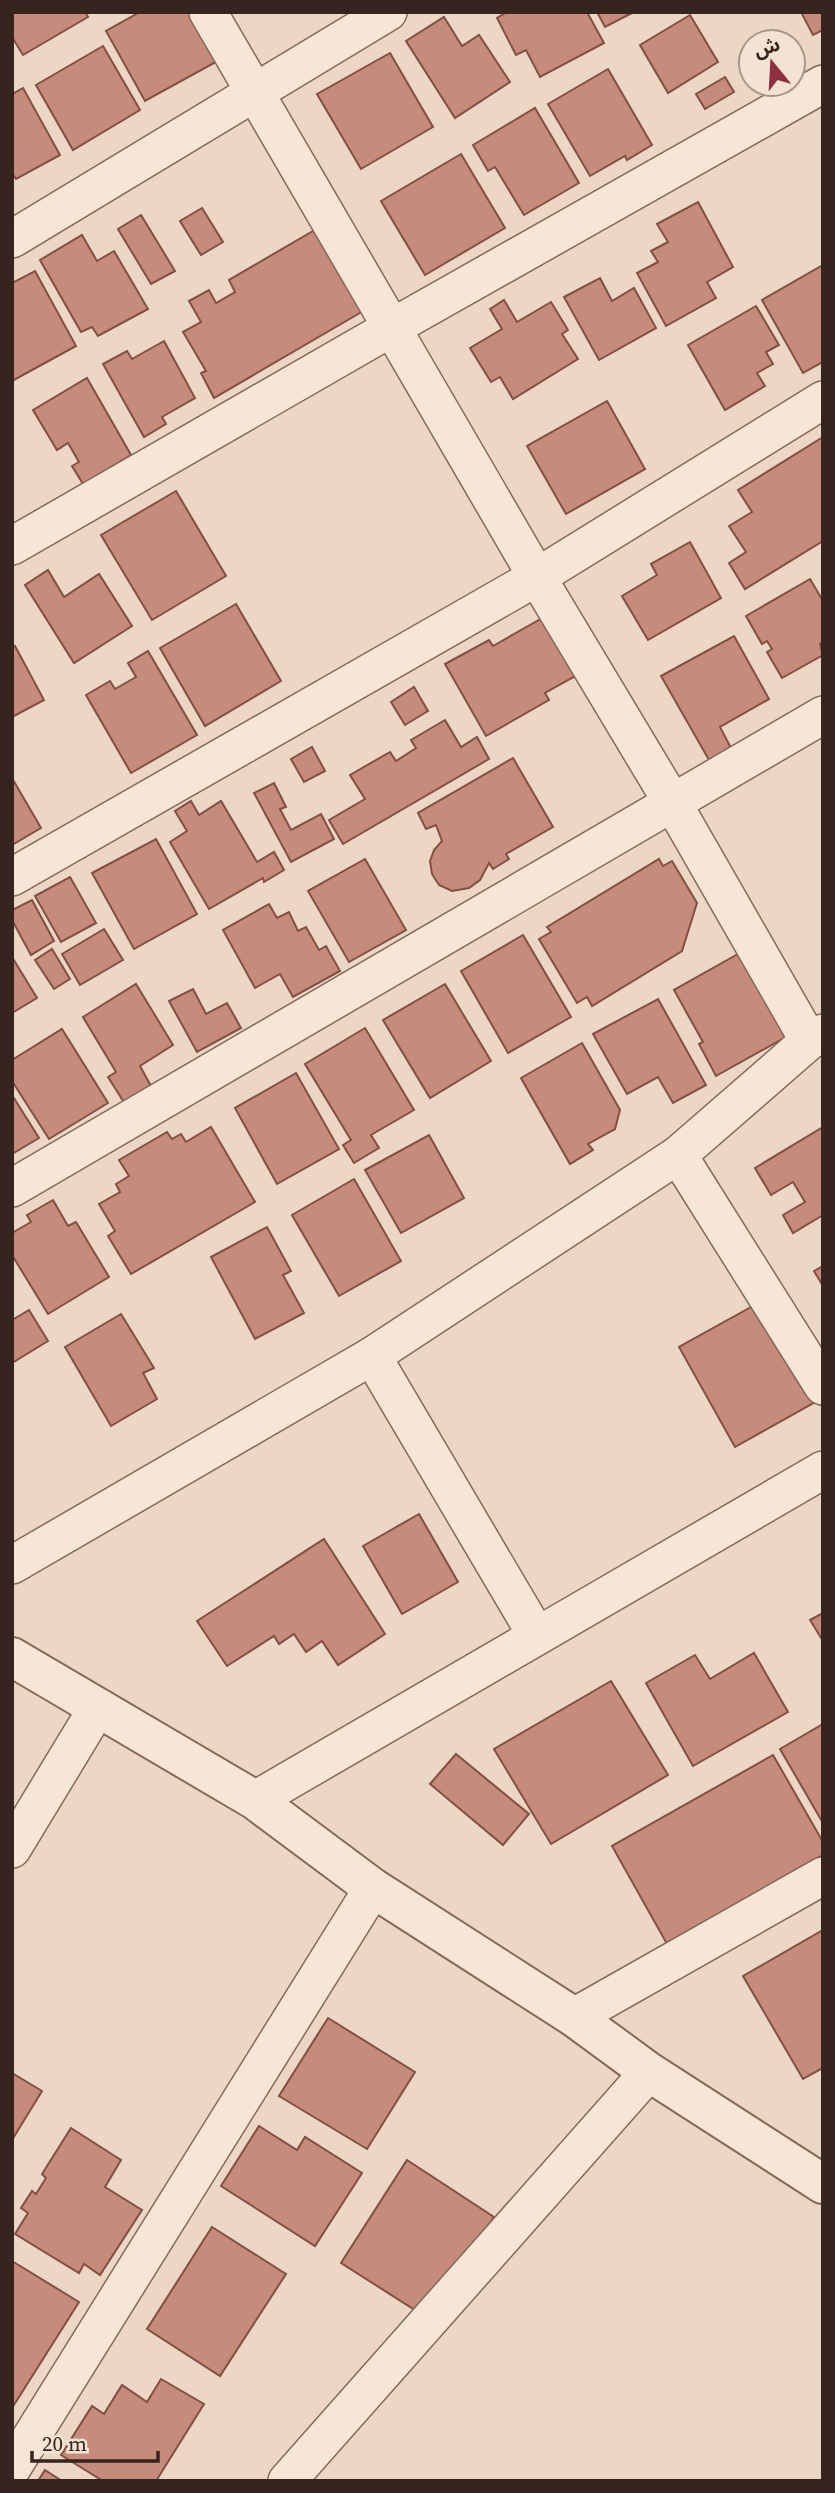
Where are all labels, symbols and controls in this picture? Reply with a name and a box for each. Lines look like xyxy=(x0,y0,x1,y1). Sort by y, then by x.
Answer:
north arrow xyxy=(737,28,807,98)
text: ش xyxy=(750,30,783,63)
scale bar xyxy=(32,2420,158,2464)
text: 20 m xyxy=(42,2429,87,2458)

